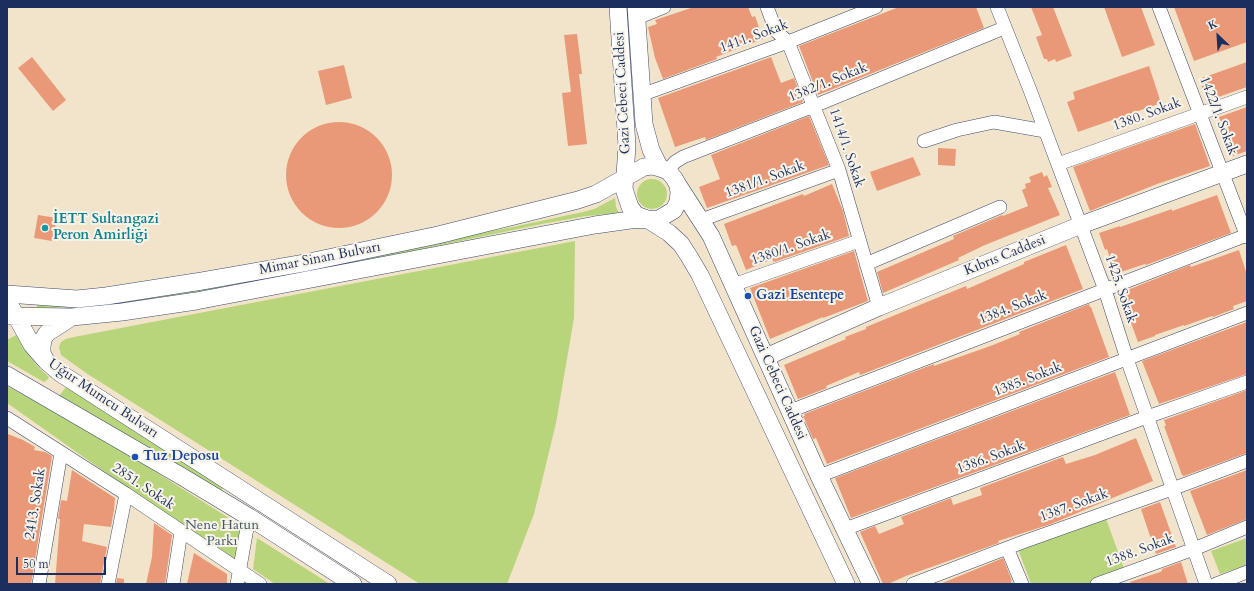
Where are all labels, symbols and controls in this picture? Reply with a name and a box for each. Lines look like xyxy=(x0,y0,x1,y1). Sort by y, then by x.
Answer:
north arrow xyxy=(1198,16,1238,56)
text: K xyxy=(1205,16,1220,33)
street label: 1411. Sokak xyxy=(717,17,791,57)
street label: Gazi Cebeci Caddesi xyxy=(611,31,635,155)
street label: 1382/1. Sokak xyxy=(786,60,870,106)
street label: 1422/1. Sokak xyxy=(1195,74,1241,158)
street label: 1380. Sokak xyxy=(1110,95,1184,135)
street label: 1414/1. Sokak xyxy=(824,106,868,190)
street label: 1381/1. Sokak xyxy=(723,158,807,202)
place label: İETT Sultangazi Peron Amirliği xyxy=(53,212,159,244)
marker: İETT Sultangazi Peron Amirliği xyxy=(40,223,50,233)
street label: 1380/1. Sokak xyxy=(749,226,833,270)
street label: Kıbrıs Caddesi xyxy=(962,232,1048,280)
street label: Mimar Sinan Bulvarı xyxy=(258,239,382,279)
street label: 1425. Sokak xyxy=(1100,252,1140,326)
street label: 1384. Sokak xyxy=(977,287,1049,329)
place label: Gazi Esentepe xyxy=(756,288,844,304)
marker: Gazi Esentepe xyxy=(743,291,753,301)
street label: Gazi Cebeci Caddesi xyxy=(744,324,810,442)
street label: Uğur Mumcu Bulvarı xyxy=(45,356,161,442)
street label: 1385. Sokak xyxy=(992,359,1064,401)
street label: 1386. Sokak xyxy=(954,438,1028,478)
place label: Tuz Deposu xyxy=(143,449,219,465)
marker: Tuz Deposu xyxy=(130,452,140,462)
street label: 2851. Sokak xyxy=(109,460,177,514)
street label: 2413. Sokak xyxy=(22,467,50,541)
street label: 1387. Sokak xyxy=(1037,486,1111,526)
park label: Nene Hatun Parkı xyxy=(185,518,259,550)
street label: 1388. Sokak xyxy=(1103,531,1177,571)
scale bar xyxy=(18,549,108,575)
text: 50 m xyxy=(23,556,49,572)

